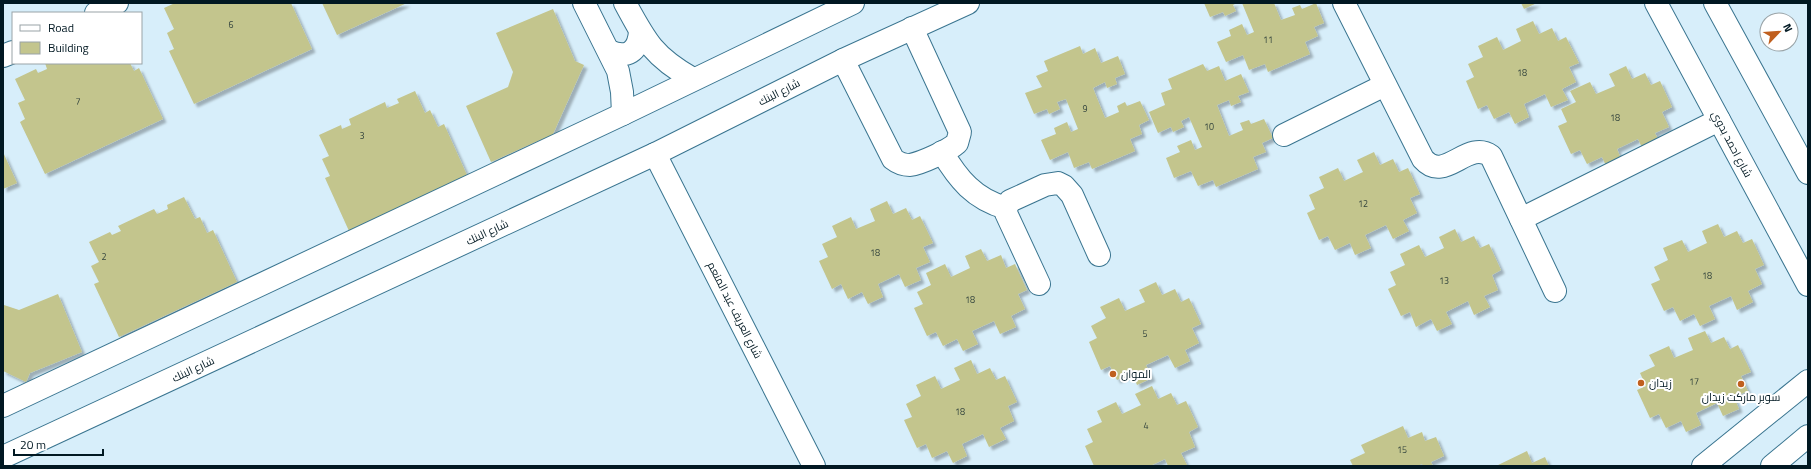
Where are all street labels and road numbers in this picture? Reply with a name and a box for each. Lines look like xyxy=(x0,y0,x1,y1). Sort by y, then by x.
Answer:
street label: شارع البنك xyxy=(755,75,803,109)
street label: شارع احمد بدوي xyxy=(1707,108,1756,181)
street label: شارع البنك xyxy=(463,215,511,249)
street label: شارع العريف عبد المنعم xyxy=(704,259,766,361)
street label: شارع البنك xyxy=(169,352,217,386)

